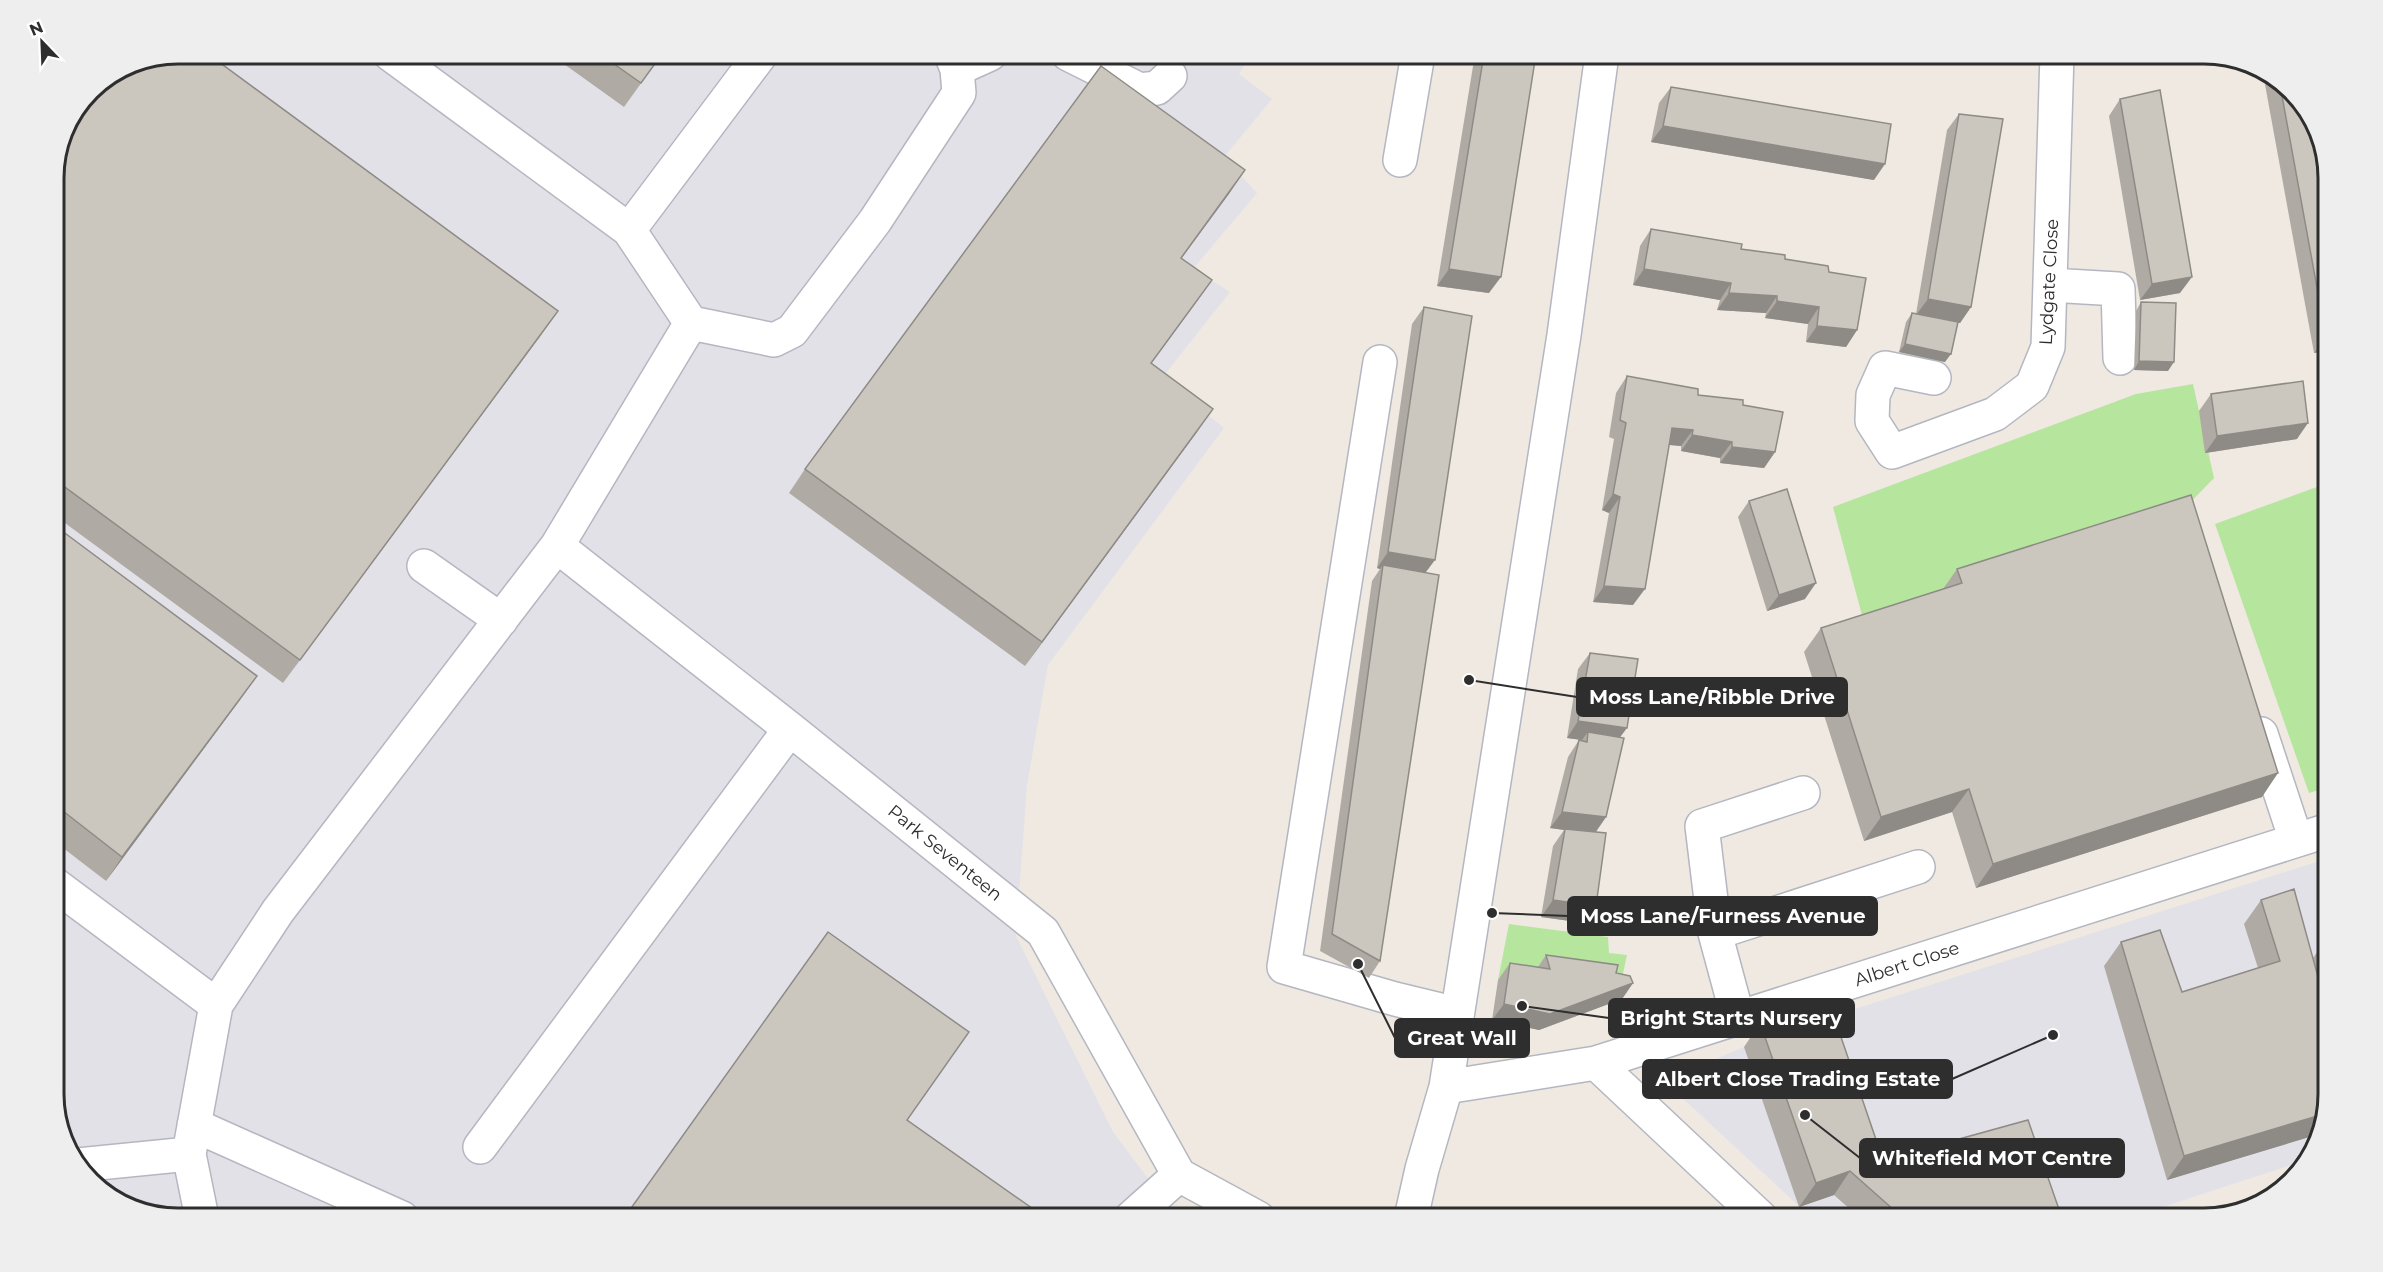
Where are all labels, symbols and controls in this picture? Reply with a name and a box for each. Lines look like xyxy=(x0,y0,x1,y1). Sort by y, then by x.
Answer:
north arrow xyxy=(12,12,72,72)
text: N xyxy=(27,17,46,40)
street label: Lydgate Close xyxy=(2035,218,2063,346)
callout: Moss Lane/Ribble Drive xyxy=(1577,678,1847,716)
text: Moss Lane/Ribble Drive xyxy=(1589,685,1835,709)
street label: Park Seventeen xyxy=(883,800,1007,906)
callout: Moss Lane/Furness Avenue xyxy=(1568,897,1877,935)
text: Moss Lane/Furness Avenue xyxy=(1580,904,1866,928)
street label: Albert Close xyxy=(1852,937,1962,991)
callout: Bright Starts Nursery xyxy=(1609,999,1854,1037)
text: Bright Starts Nursery xyxy=(1620,1006,1843,1030)
callout: Great Wall xyxy=(1395,1019,1529,1057)
text: Great Wall xyxy=(1407,1026,1517,1050)
callout: Albert Close Trading Estate xyxy=(1643,1060,1952,1098)
text: Albert Close Trading Estate xyxy=(1655,1067,1940,1091)
callout: Whitefield MOT Centre xyxy=(1860,1139,2124,1177)
text: Whitefield MOT Centre xyxy=(1872,1146,2112,1170)

